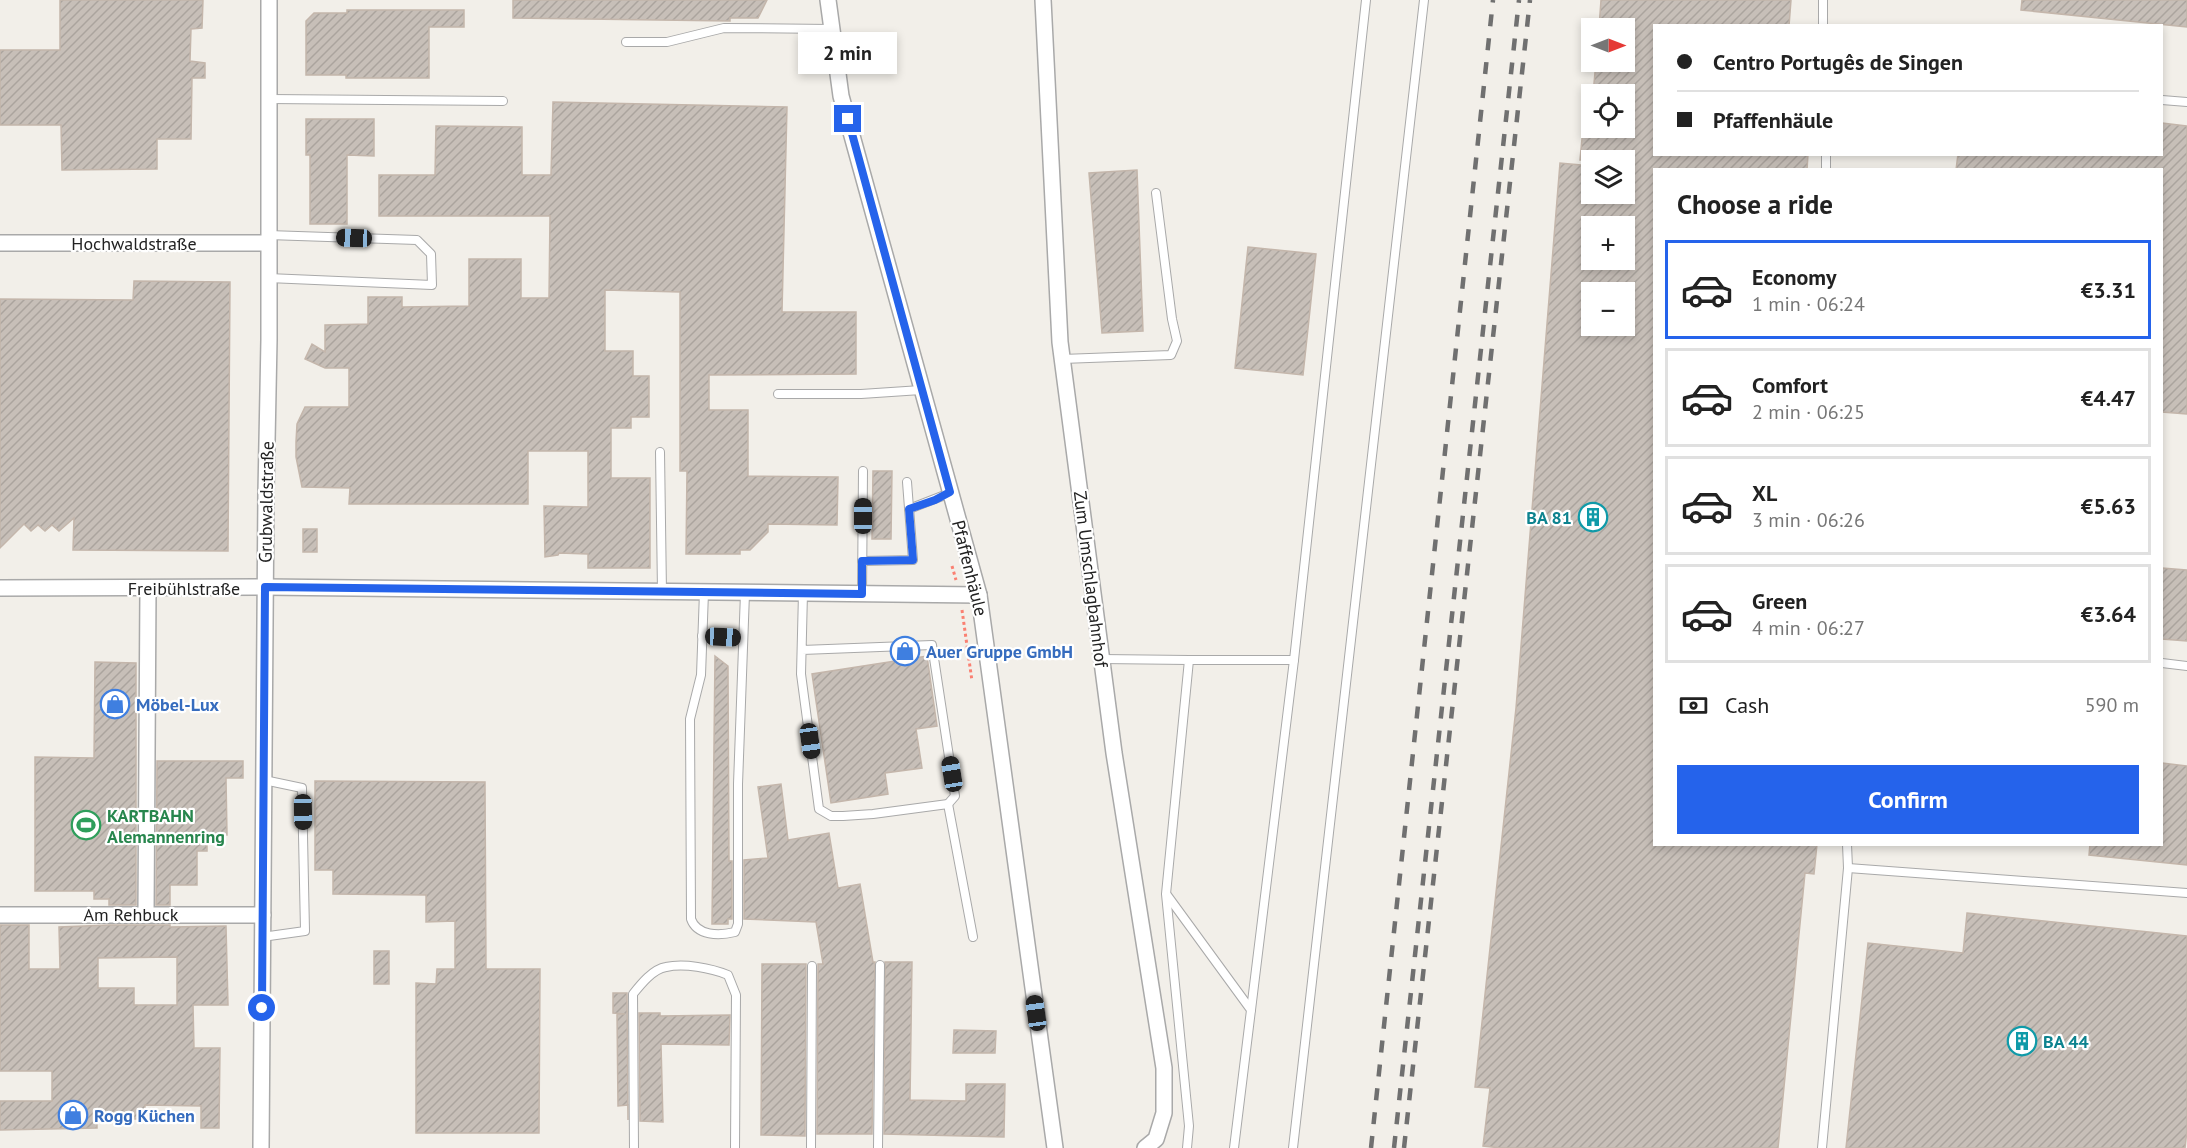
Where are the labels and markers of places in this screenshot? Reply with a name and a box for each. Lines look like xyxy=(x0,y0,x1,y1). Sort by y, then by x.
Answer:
building icon: BA 81 xyxy=(1577,501,1609,533)
place label: BA 81 xyxy=(1526,506,1572,529)
shop icon: Auer Gruppe GmbH xyxy=(889,635,921,667)
place label: Auer Gruppe GmbH xyxy=(926,640,1073,663)
shop icon: Möbel-Lux xyxy=(99,688,131,720)
place label: Möbel-Lux xyxy=(136,693,220,716)
place label: KARTBAHN Alemannenring xyxy=(107,804,225,848)
sports icon: KARTBAHN Alemannenring xyxy=(70,809,102,841)
building icon: BA 44 xyxy=(2006,1025,2038,1057)
place label: BA 44 xyxy=(2043,1030,2089,1053)
shop icon: Rogg Küchen xyxy=(57,1099,89,1131)
place label: Rogg Küchen xyxy=(94,1104,195,1127)

